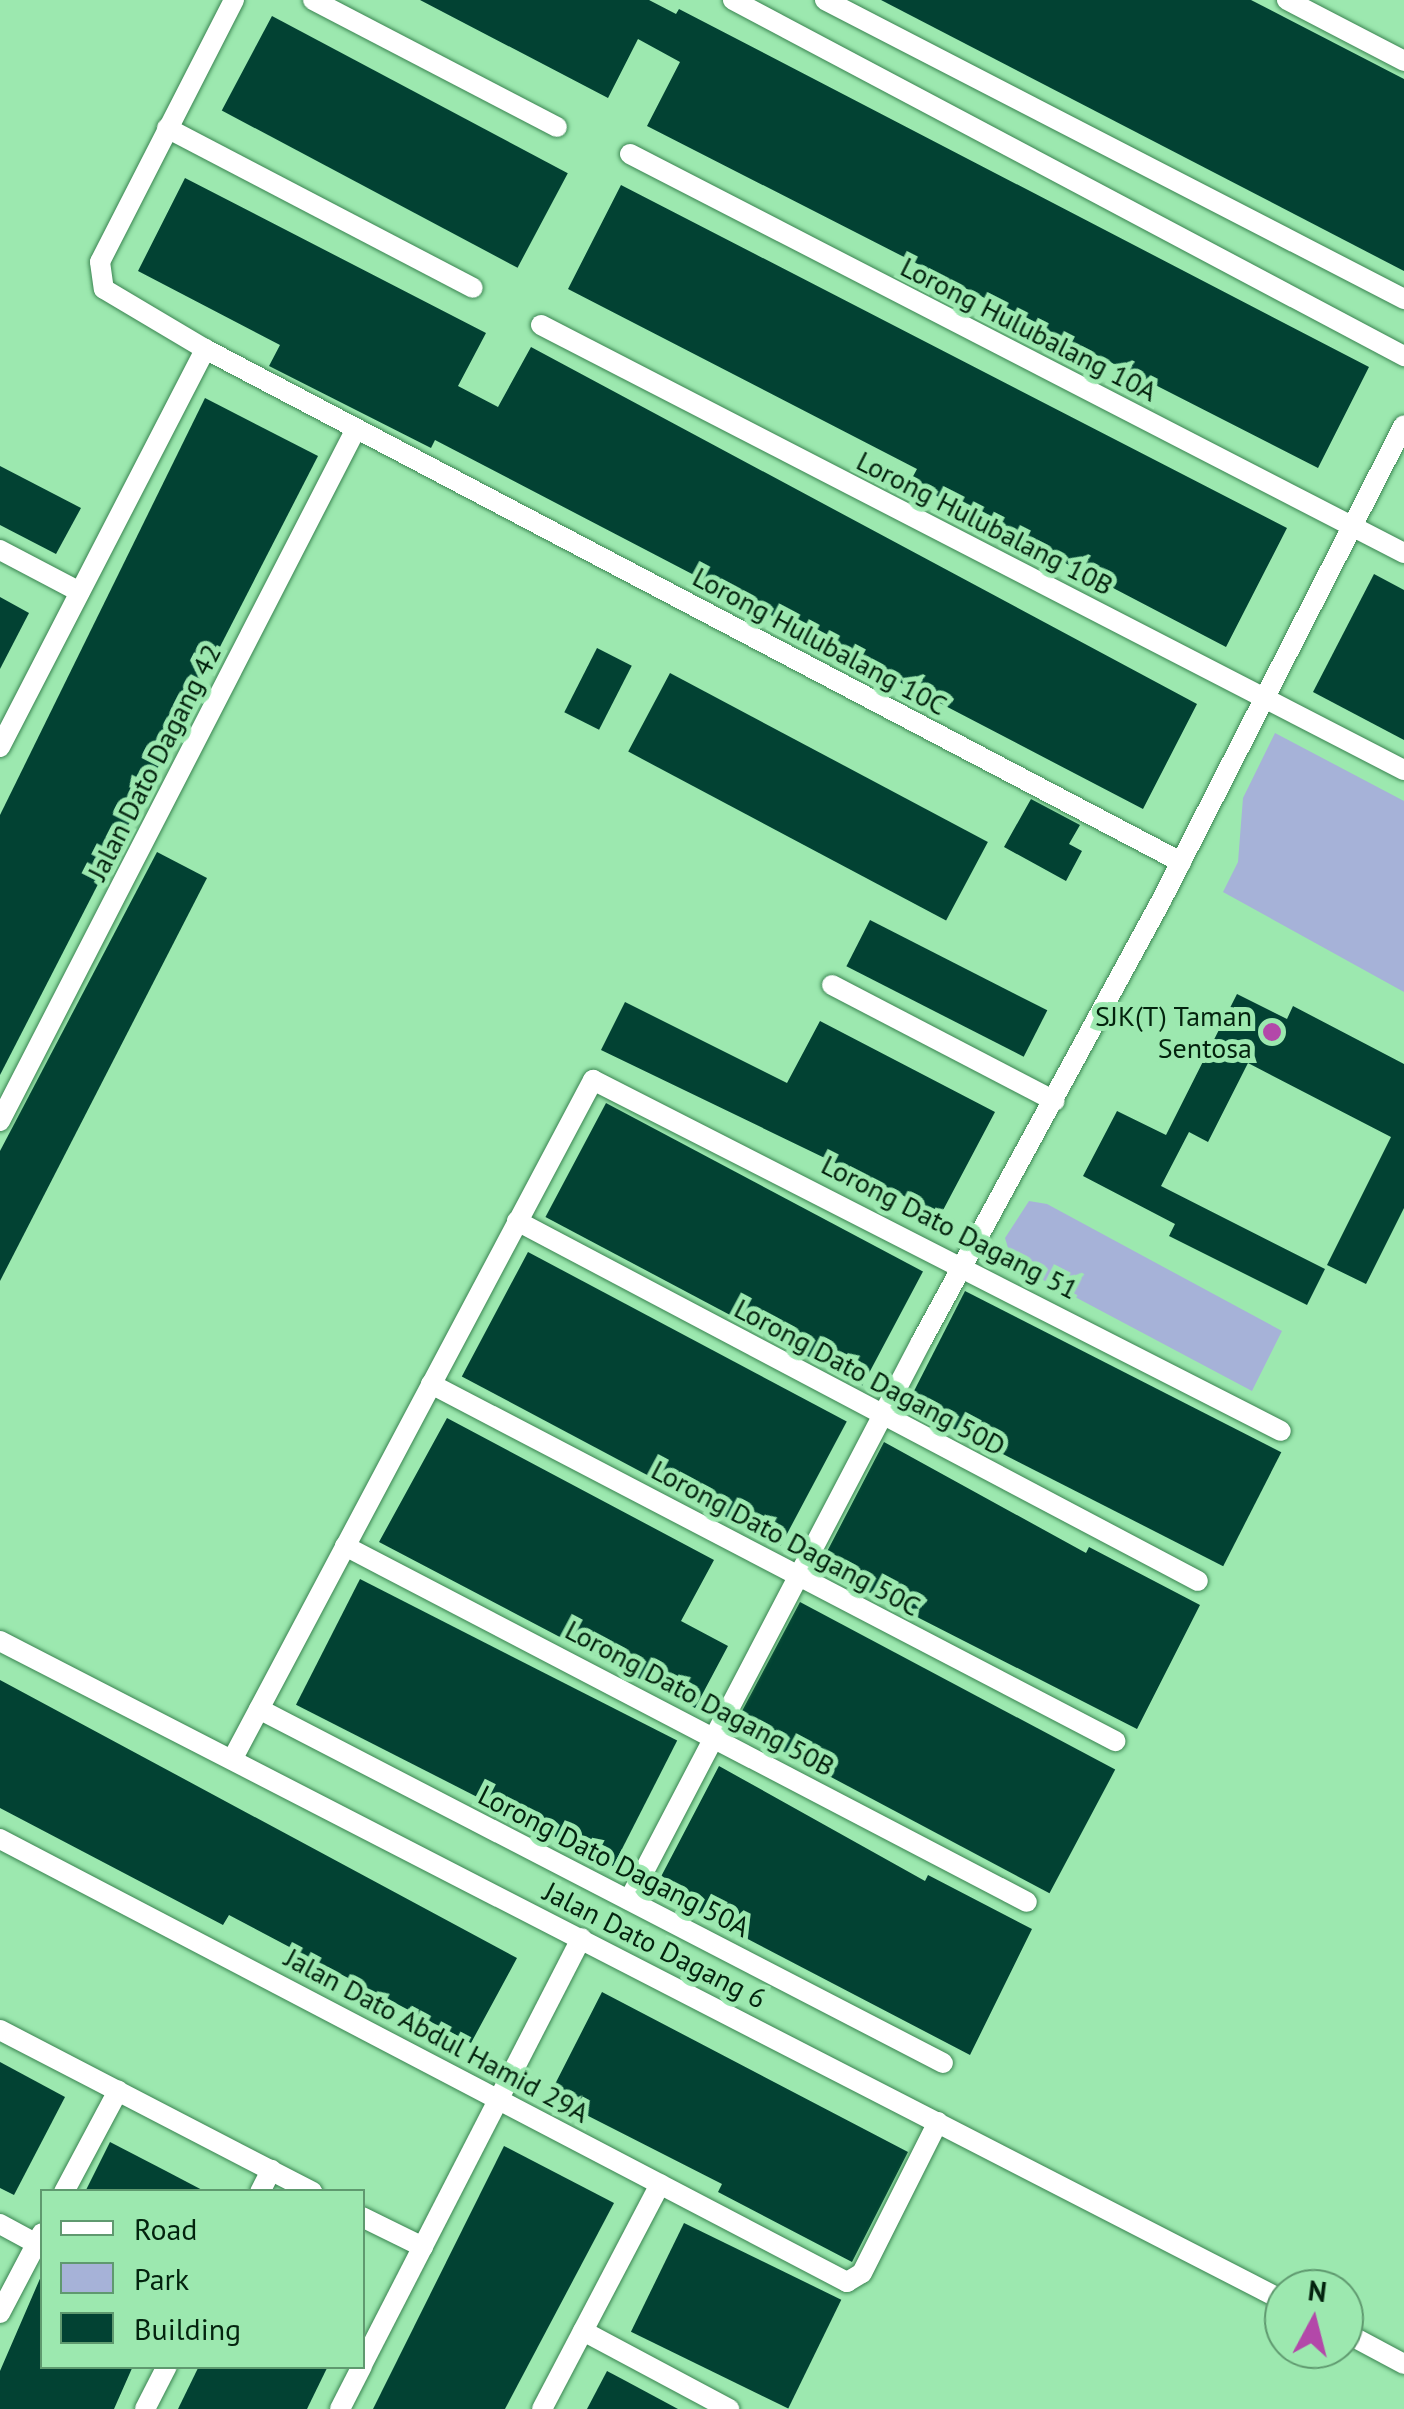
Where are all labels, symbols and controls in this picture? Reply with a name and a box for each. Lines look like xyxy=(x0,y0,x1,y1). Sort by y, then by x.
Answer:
street label: Lorong Hulubalang 10A xyxy=(895,250,1163,408)
street label: Lorong Hulubalang 10B xyxy=(851,444,1119,602)
street label: Lorong Hulubalang 10C xyxy=(687,560,953,722)
street label: Jalan Dato Dagang 42 xyxy=(80,638,228,886)
place label: SJK(T) Taman Sentosa xyxy=(1094,999,1252,1065)
marker: SJK(T) Taman Sentosa xyxy=(1261,1021,1283,1043)
street label: Lorong Dato Dagang 51 xyxy=(816,1148,1084,1306)
street label: Lorong Dato Dagang 50D xyxy=(729,1291,1011,1463)
street label: Lorong Dato Dagang 50C xyxy=(646,1453,926,1623)
street label: Lorong Dato Dagang 50B xyxy=(560,1613,840,1783)
street label: Lorong Dato Dagang 50A xyxy=(473,1778,755,1944)
street label: Jalan Dato Dagang 6 xyxy=(538,1874,772,2016)
street label: Jalan Dato Abdul Hamid 29A xyxy=(279,1940,595,2130)
legend xyxy=(40,2189,365,2369)
text: Road xyxy=(134,2209,198,2248)
text: Park xyxy=(134,2259,189,2298)
north arrow xyxy=(1264,2269,1364,2369)
text: N xyxy=(1306,2271,1329,2310)
text: Building xyxy=(134,2309,241,2348)

